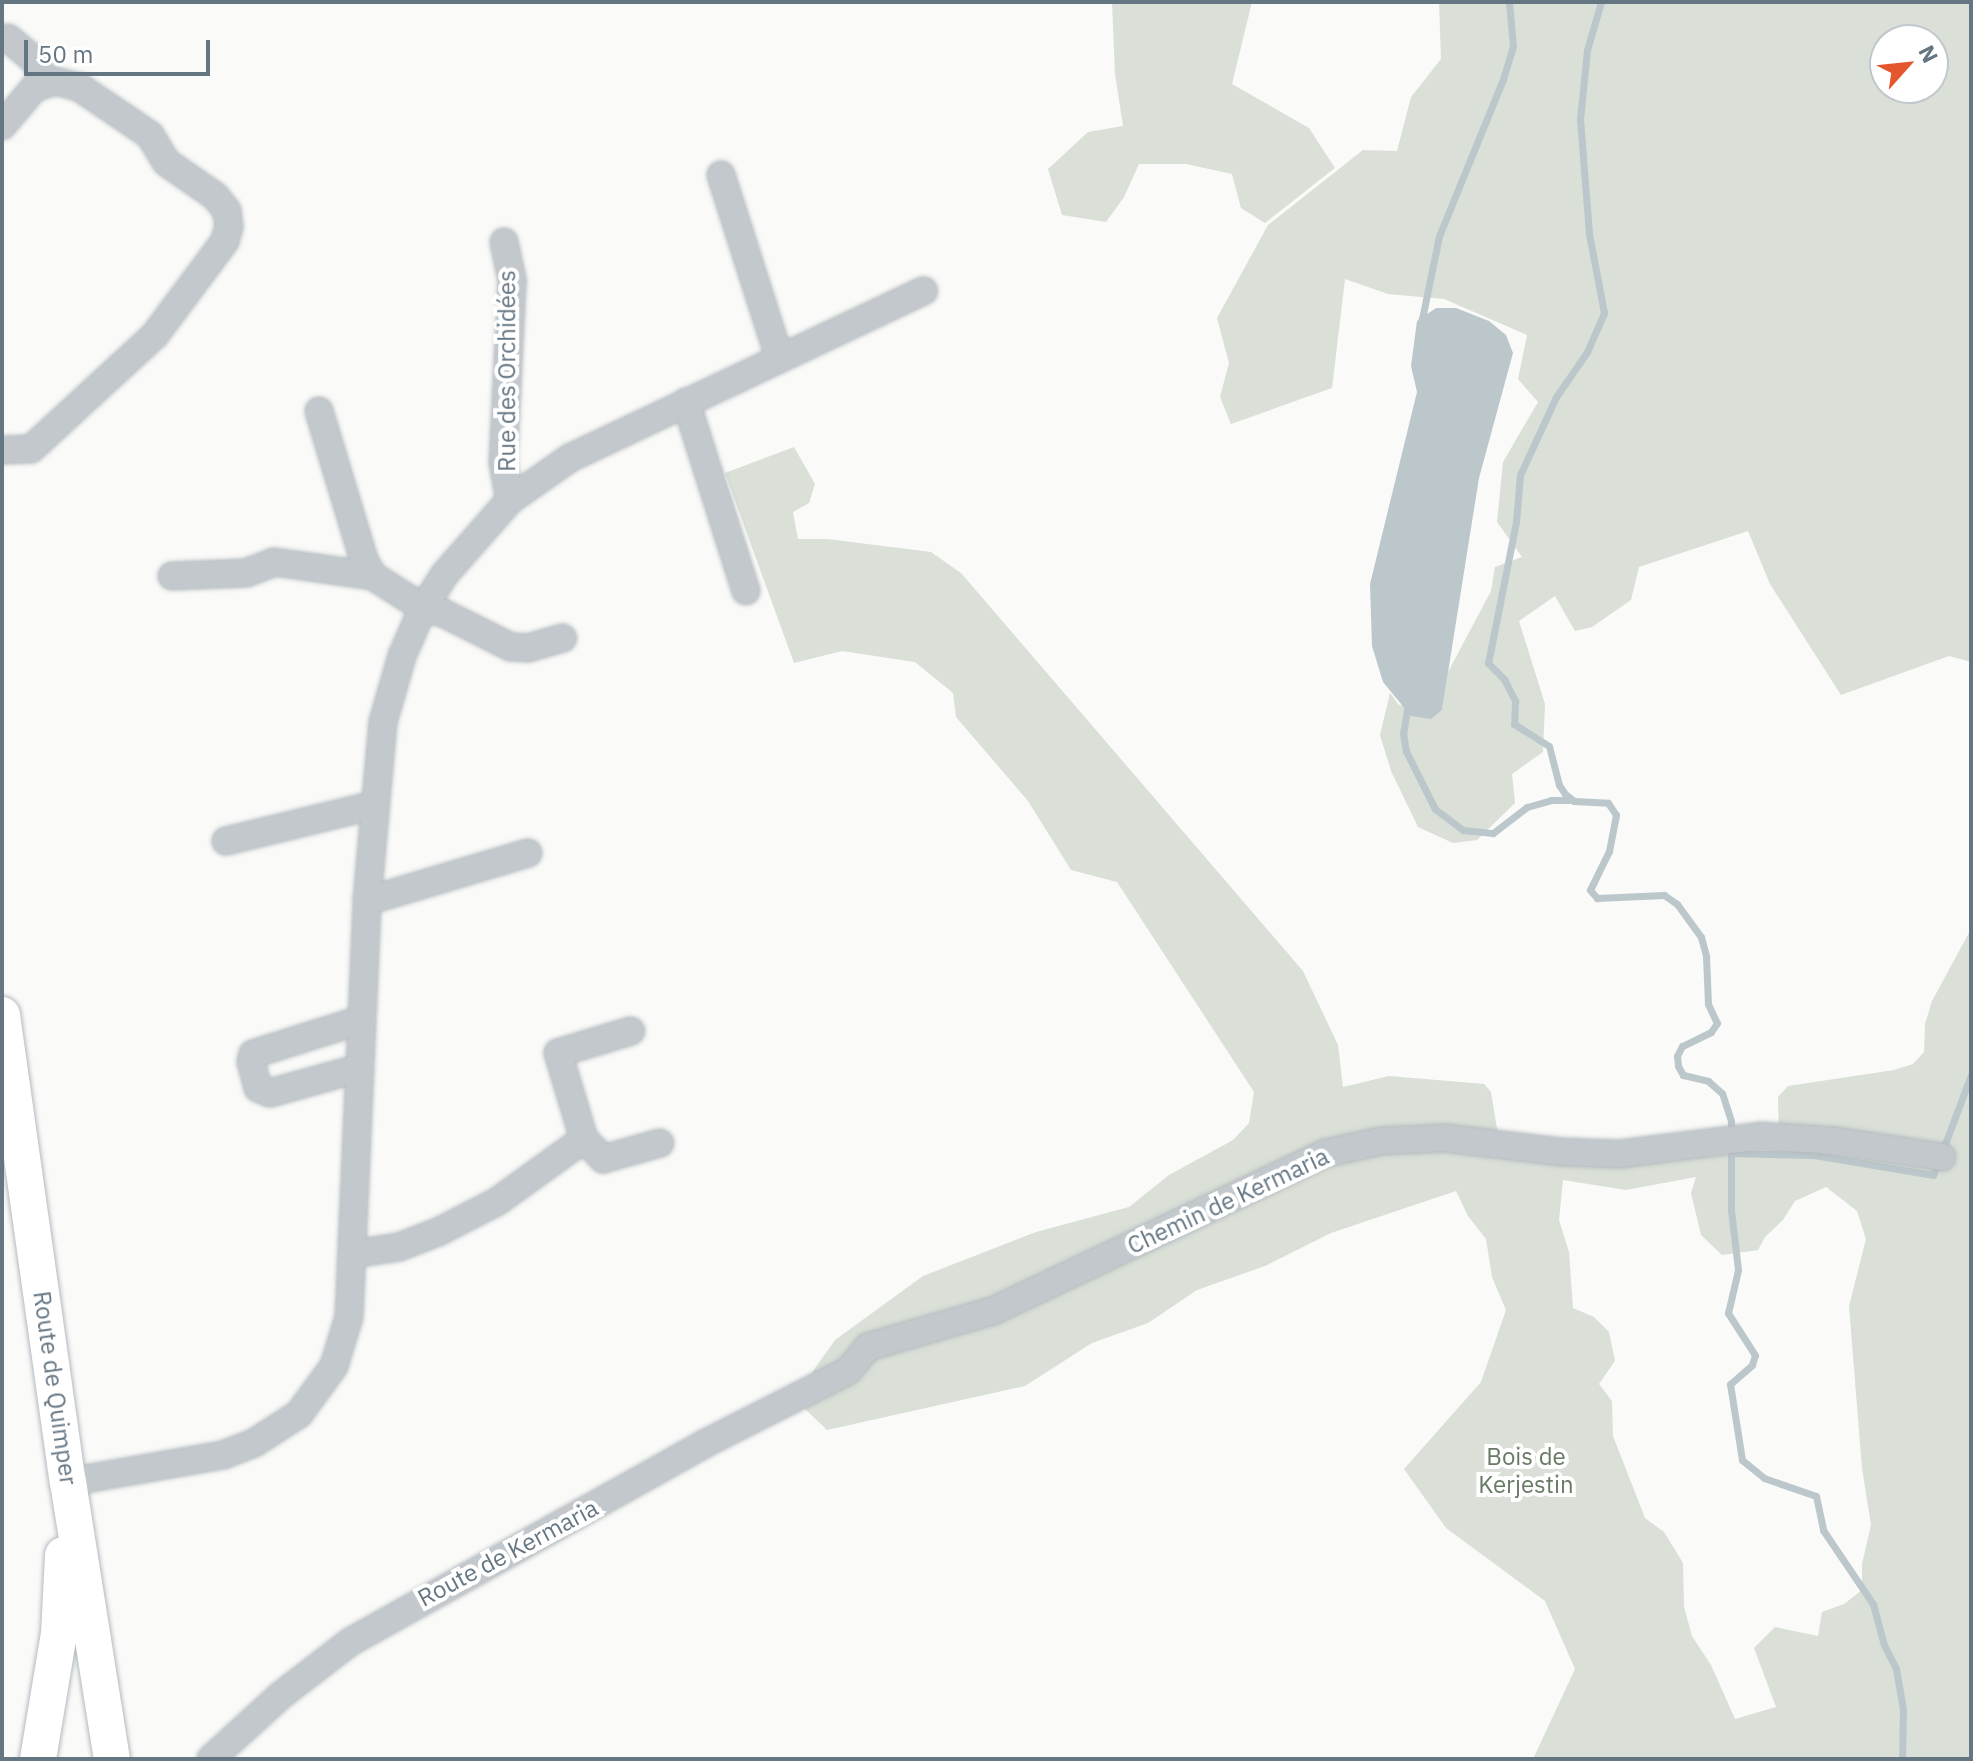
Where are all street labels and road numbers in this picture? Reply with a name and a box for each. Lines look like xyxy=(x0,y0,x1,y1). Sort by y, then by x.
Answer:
street label: Rue des Orchidées xyxy=(493,270,521,472)
street label: Chemin de Kermaria xyxy=(1123,1142,1333,1260)
street label: Route de Quimper xyxy=(27,1289,83,1487)
street label: Route de Kermaria xyxy=(413,1493,603,1613)

